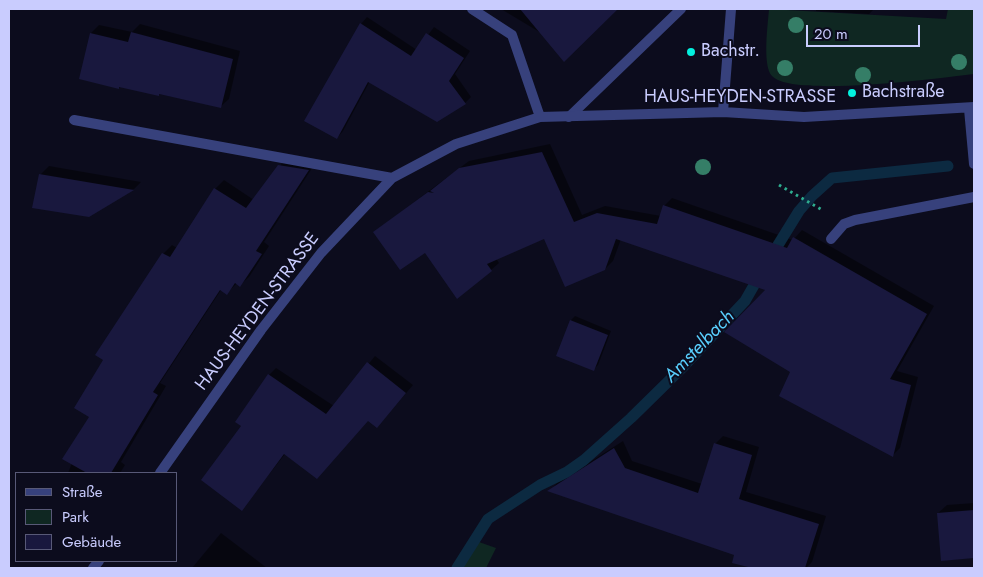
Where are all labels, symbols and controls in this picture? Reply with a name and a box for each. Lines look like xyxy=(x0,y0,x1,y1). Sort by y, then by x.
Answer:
scale bar xyxy=(808,15,922,47)
text: 20 m xyxy=(814,23,848,45)
place label: Bachstr. xyxy=(701,41,760,63)
marker: Bachstr. xyxy=(685,46,697,58)
place label: Bachstraße xyxy=(862,82,945,104)
street label: HAUS-HEYDEN-STRASSE xyxy=(644,87,836,109)
marker: Bachstraße xyxy=(846,87,858,99)
street label: HAUS-HEYDEN-STRASSE xyxy=(192,229,324,395)
water label: Amstelbach xyxy=(660,306,740,388)
legend xyxy=(15,472,178,562)
text: Straße xyxy=(62,481,102,503)
text: Park xyxy=(62,506,89,528)
text: Gebäude xyxy=(62,531,121,553)

